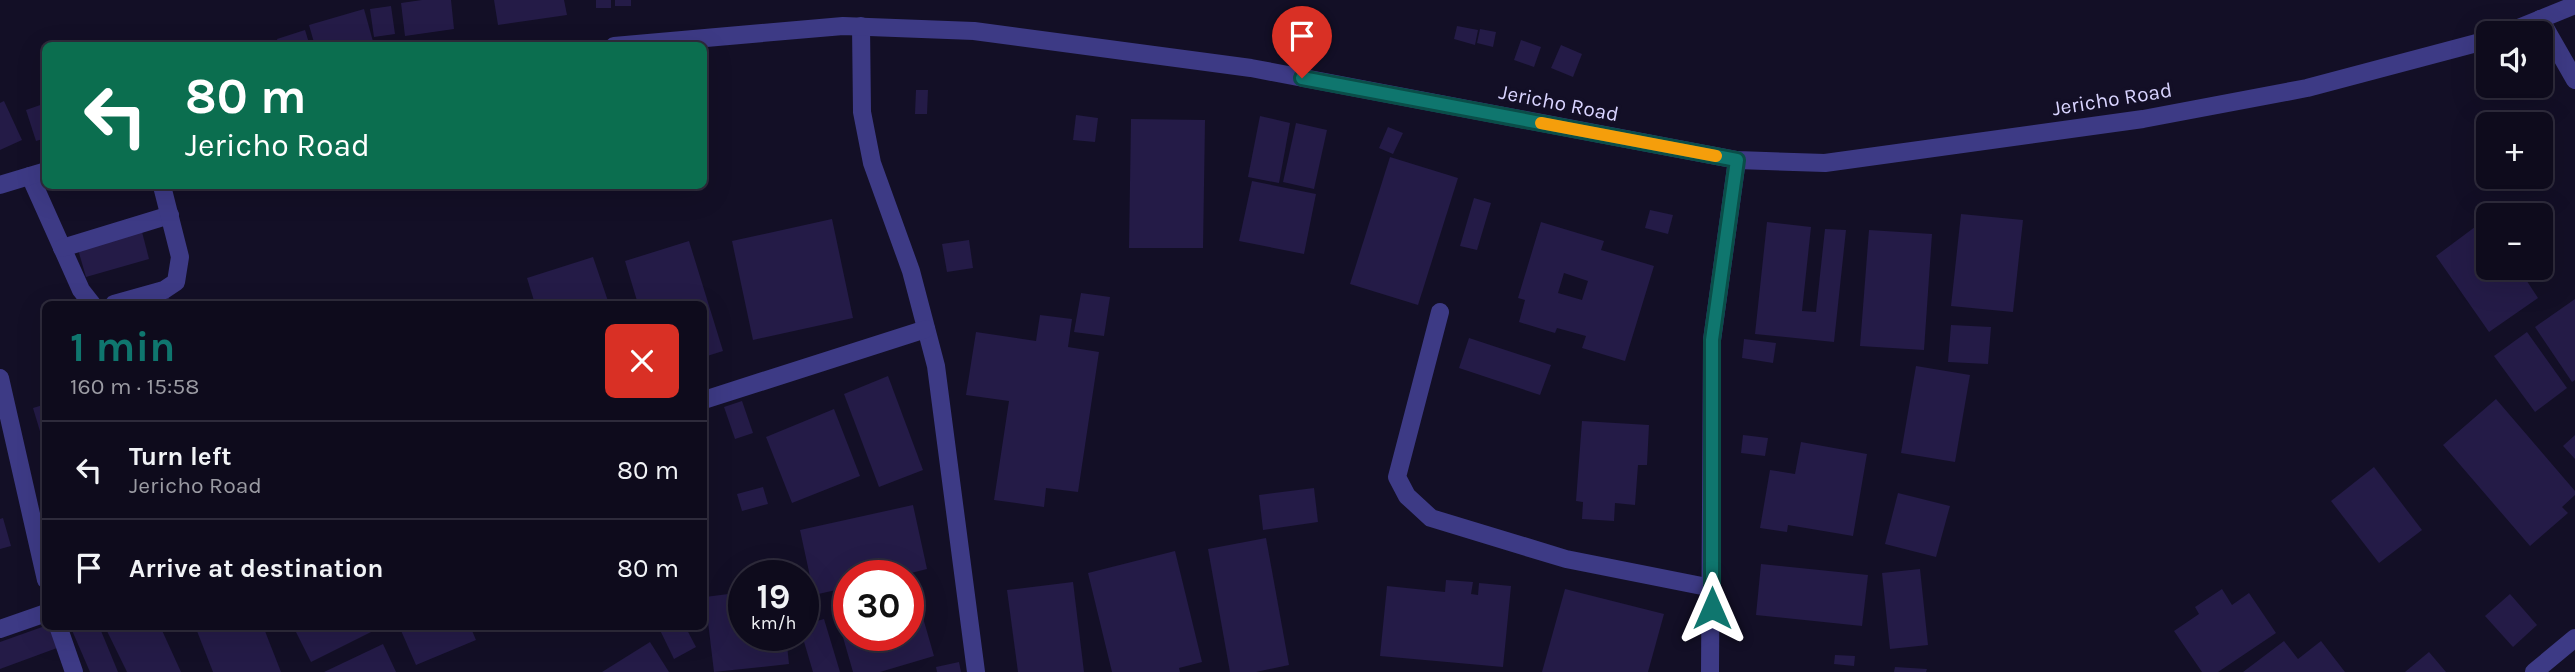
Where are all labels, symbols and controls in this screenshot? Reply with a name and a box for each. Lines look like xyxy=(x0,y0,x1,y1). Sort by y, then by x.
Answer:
pin xyxy=(1272,6,1332,78)
icon: arrive xyxy=(1283,17,1321,55)
map controls xyxy=(2476,21,2553,280)
button: sound xyxy=(2476,21,2553,98)
text: 80 m xyxy=(185,68,307,125)
icon: left xyxy=(70,70,161,161)
street label: Jericho Road xyxy=(2050,78,2174,120)
street label: Jericho Road xyxy=(1497,80,1621,126)
button: + xyxy=(2476,112,2553,189)
text: Jericho Road xyxy=(185,127,370,164)
button: − xyxy=(2476,203,2553,280)
text: 1 min xyxy=(70,322,175,372)
button: close xyxy=(605,324,679,398)
text: 160 m · 15:58 xyxy=(70,373,199,400)
text: Turn left xyxy=(129,441,231,472)
icon: left xyxy=(70,451,108,489)
text: 80 m xyxy=(617,455,679,486)
text: Jericho Road xyxy=(129,472,262,499)
icon: arrive xyxy=(70,549,108,587)
text: Arrive at destination xyxy=(129,553,383,584)
text: 80 m xyxy=(617,553,679,584)
speed limit sign: 30 xyxy=(833,560,924,651)
position arrow xyxy=(1675,571,1749,645)
text: 19 xyxy=(757,576,790,617)
text: km/h xyxy=(751,612,796,634)

